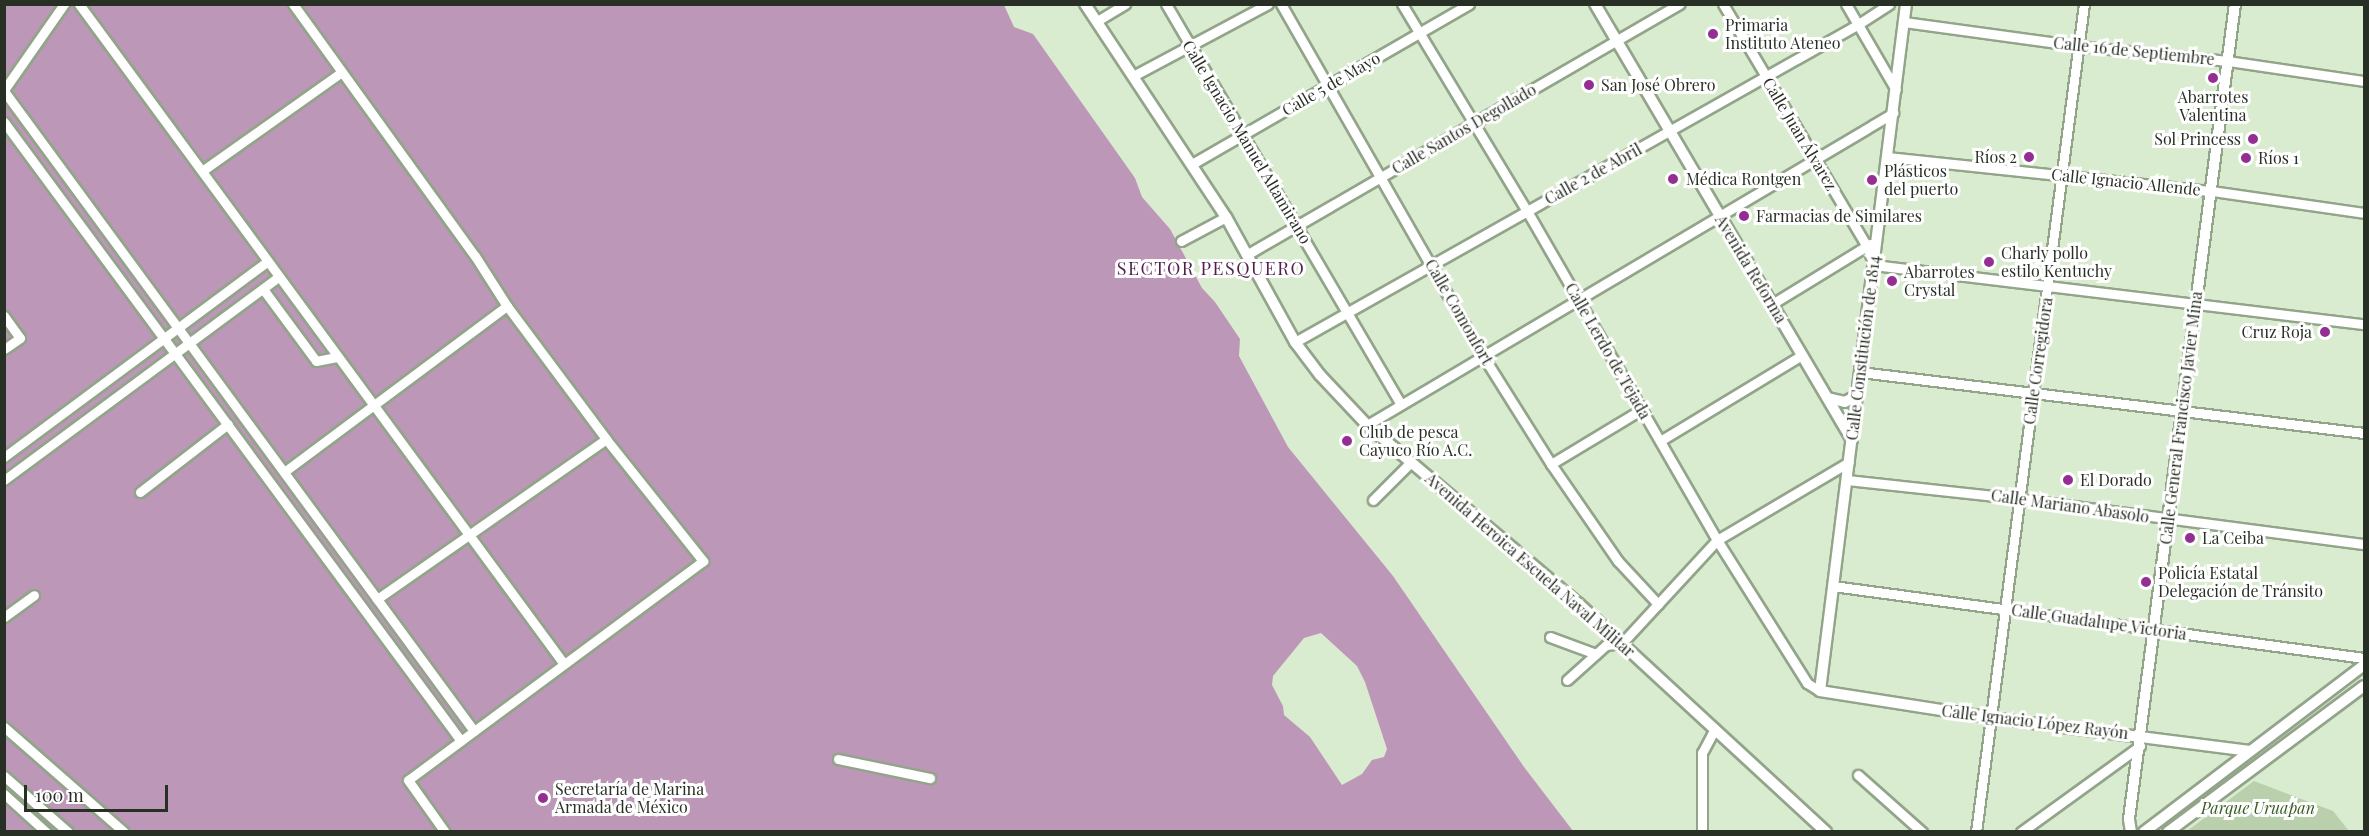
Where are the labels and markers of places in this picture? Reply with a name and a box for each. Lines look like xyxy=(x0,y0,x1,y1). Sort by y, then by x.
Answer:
place label: Primaria Instituto Ateneo xyxy=(1725,15,1841,53)
marker: Primaria Instituto Ateneo xyxy=(1706,27,1720,41)
marker: Abarrotes Valentina xyxy=(2206,71,2220,85)
place label: San José Obrero xyxy=(1601,75,1715,95)
marker: San José Obrero xyxy=(1582,78,1596,92)
place label: Abarrotes Valentina xyxy=(2178,87,2248,125)
place label: Sol Princess xyxy=(2154,129,2241,149)
marker: Sol Princess xyxy=(2246,132,2260,146)
place label: Ríos 2 xyxy=(1974,147,2017,167)
place label: Ríos 1 xyxy=(2258,148,2299,168)
marker: Ríos 2 xyxy=(2022,150,2036,164)
marker: Ríos 1 xyxy=(2239,151,2253,165)
place label: Plásticos del puerto xyxy=(1884,161,1958,199)
place label: Médica Rontgen xyxy=(1686,169,1801,189)
marker: Médica Rontgen xyxy=(1664,170,1682,188)
marker: Plásticos del puerto xyxy=(1865,173,1879,187)
place label: Farmacias de Similares xyxy=(1756,206,1922,226)
marker: Farmacias de Similares xyxy=(1737,209,1751,223)
place label: Charly pollo estilo Kentuchy xyxy=(2001,243,2112,281)
marker: Charly pollo estilo Kentuchy xyxy=(1982,255,1996,269)
place label: Abarrotes Crystal xyxy=(1904,262,1975,300)
marker: Abarrotes Crystal xyxy=(1885,274,1899,288)
place label: Cruz Roja xyxy=(2242,322,2312,342)
marker: Cruz Roja xyxy=(2316,323,2334,341)
place label: Club de pesca Cayuco Río A.C. xyxy=(1359,422,1473,460)
marker: Club de pesca Cayuco Río A.C. xyxy=(1340,434,1354,448)
place label: El Dorado xyxy=(2080,470,2152,490)
marker: El Dorado xyxy=(2061,473,2075,487)
place label: La Ceiba xyxy=(2202,528,2264,548)
marker: La Ceiba xyxy=(2183,531,2197,545)
place label: Policía Estatal Delegación de Tránsito xyxy=(2158,563,2323,601)
marker: Policía Estatal Delegación de Tránsito xyxy=(2139,575,2153,589)
place label: Secretaría de Marina Armada de México xyxy=(555,779,704,817)
marker: Secretaría de Marina Armada de México xyxy=(536,791,550,805)

